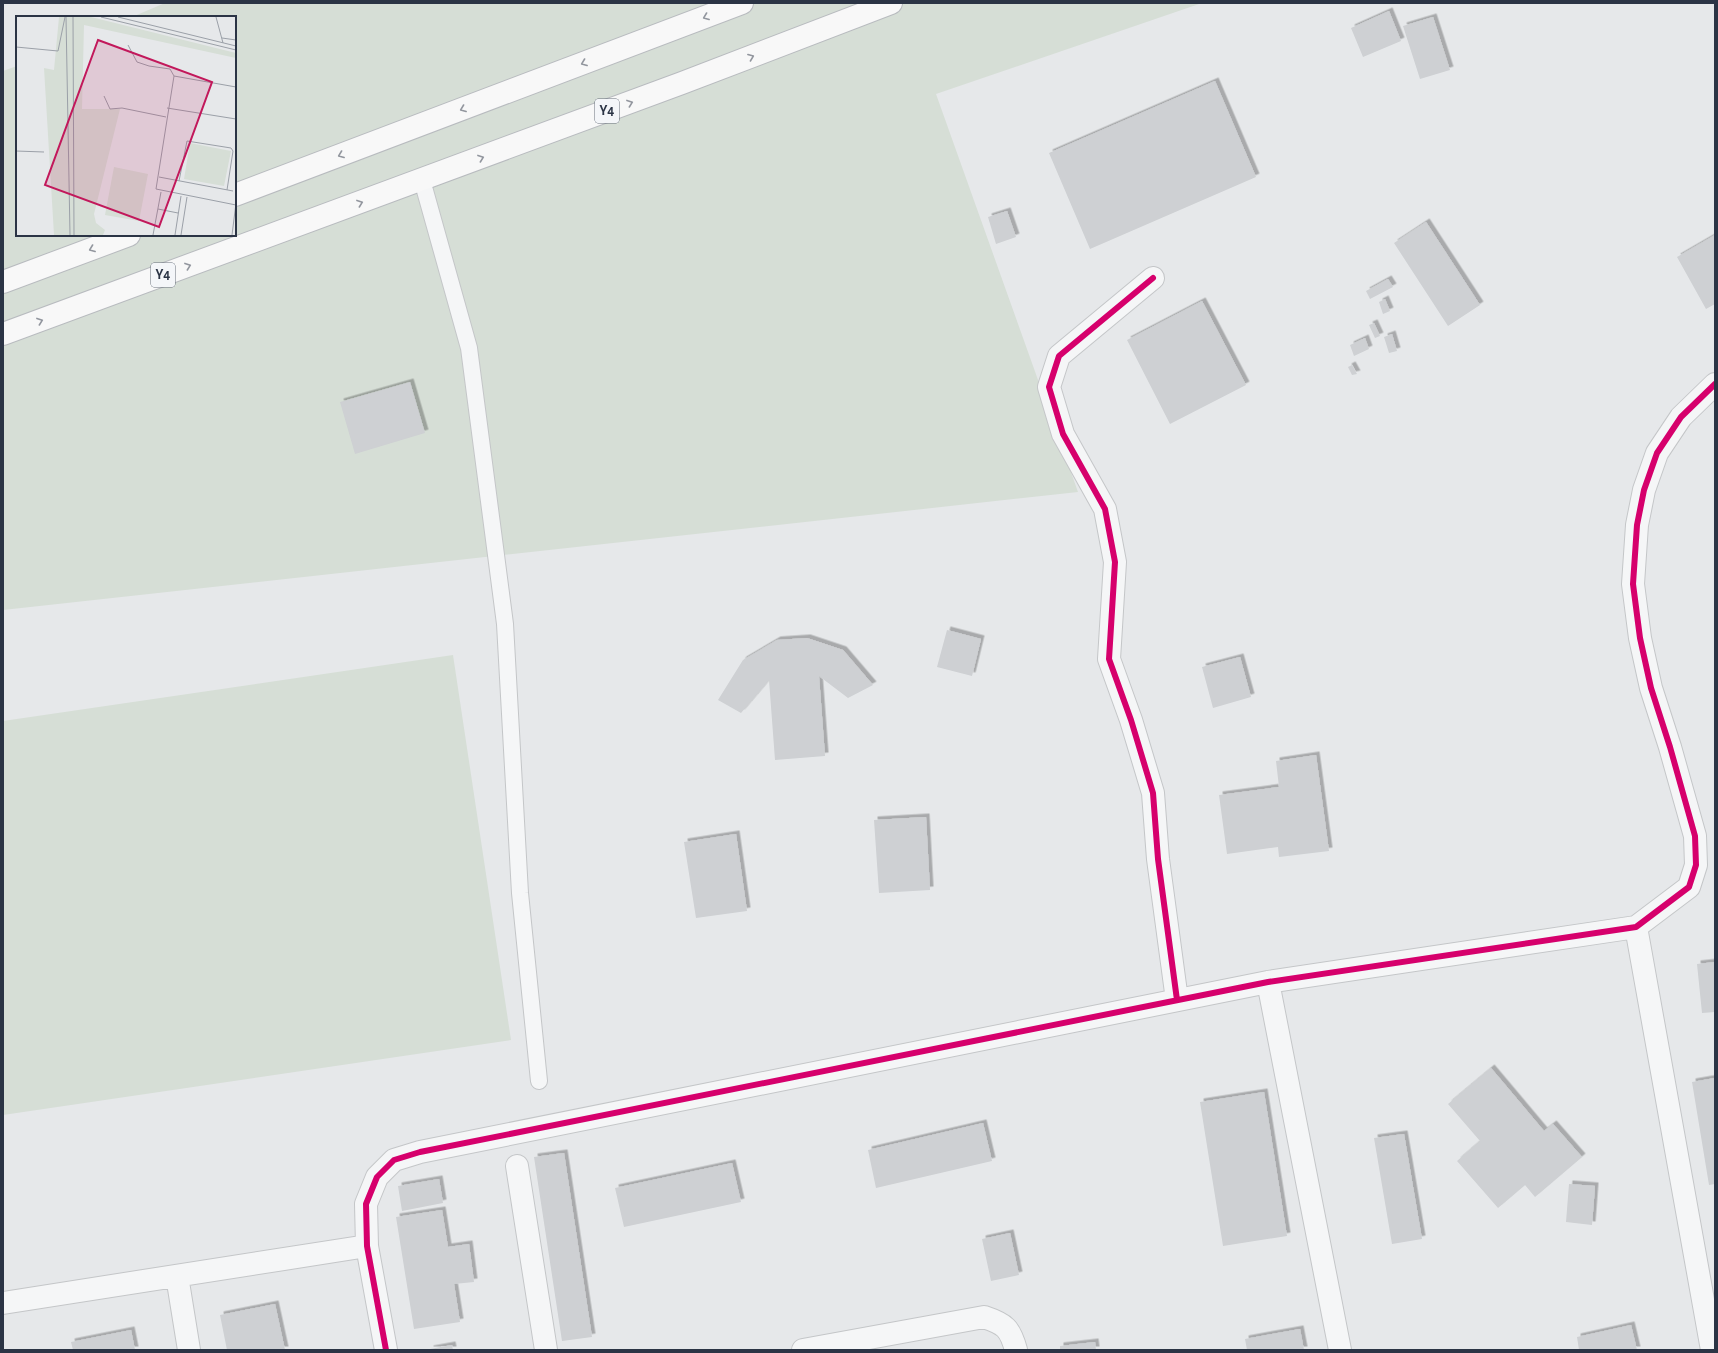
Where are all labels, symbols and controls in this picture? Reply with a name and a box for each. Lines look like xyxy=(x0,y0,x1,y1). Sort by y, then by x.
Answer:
one-way arrow xyxy=(702,12,709,20)
inset map xyxy=(16,16,236,236)
one-way arrow xyxy=(748,53,755,61)
one-way arrow xyxy=(581,58,588,66)
road number: Y4 xyxy=(595,99,619,123)
one-way arrow xyxy=(626,99,633,107)
one-way arrow xyxy=(459,104,466,112)
one-way arrow xyxy=(338,150,345,158)
one-way arrow xyxy=(478,154,485,162)
one-way arrow xyxy=(356,199,363,208)
one-way arrow xyxy=(89,244,96,252)
road number: Y4 xyxy=(151,263,175,287)
one-way arrow xyxy=(184,263,191,271)
one-way arrow xyxy=(36,317,43,326)

